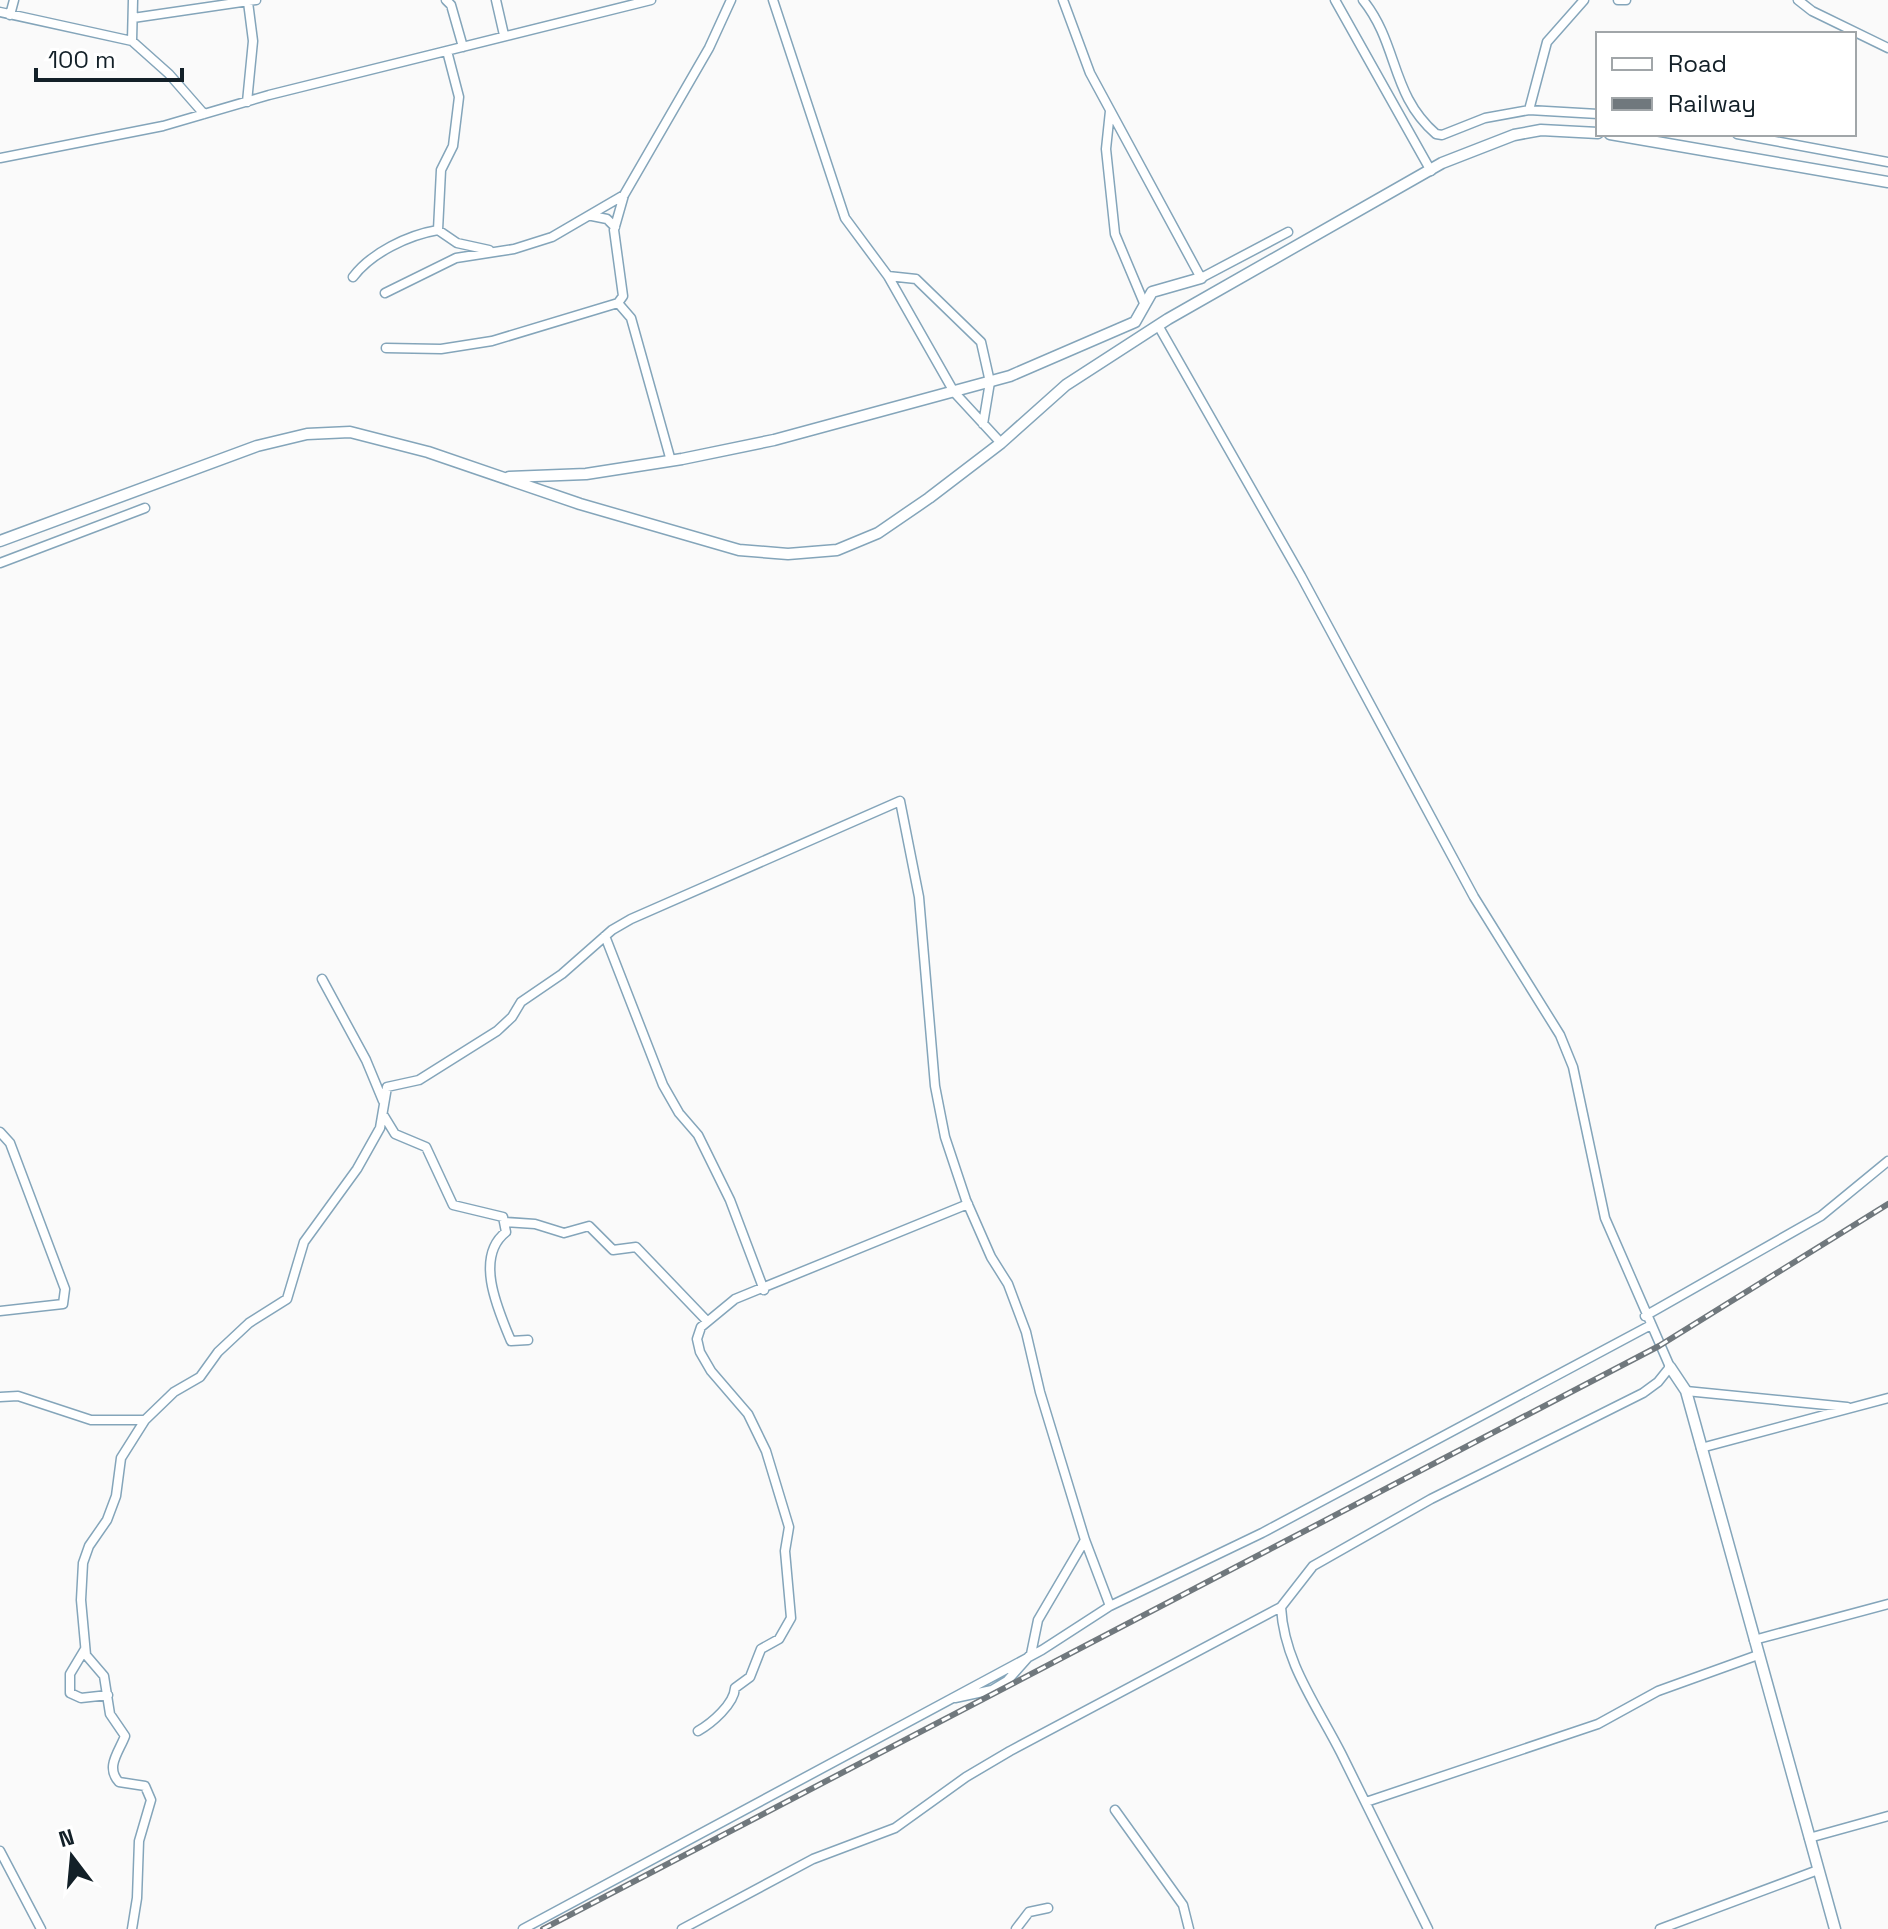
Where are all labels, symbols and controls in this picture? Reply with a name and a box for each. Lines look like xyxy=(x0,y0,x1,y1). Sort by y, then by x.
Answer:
scale bar xyxy=(36,32,182,82)
legend xyxy=(1596,32,1856,136)
text: 100 m xyxy=(48,44,116,75)
text: Road xyxy=(1668,48,1727,79)
text: Railway xyxy=(1668,88,1756,119)
north arrow xyxy=(32,1817,112,1897)
text: N xyxy=(56,1822,77,1853)

